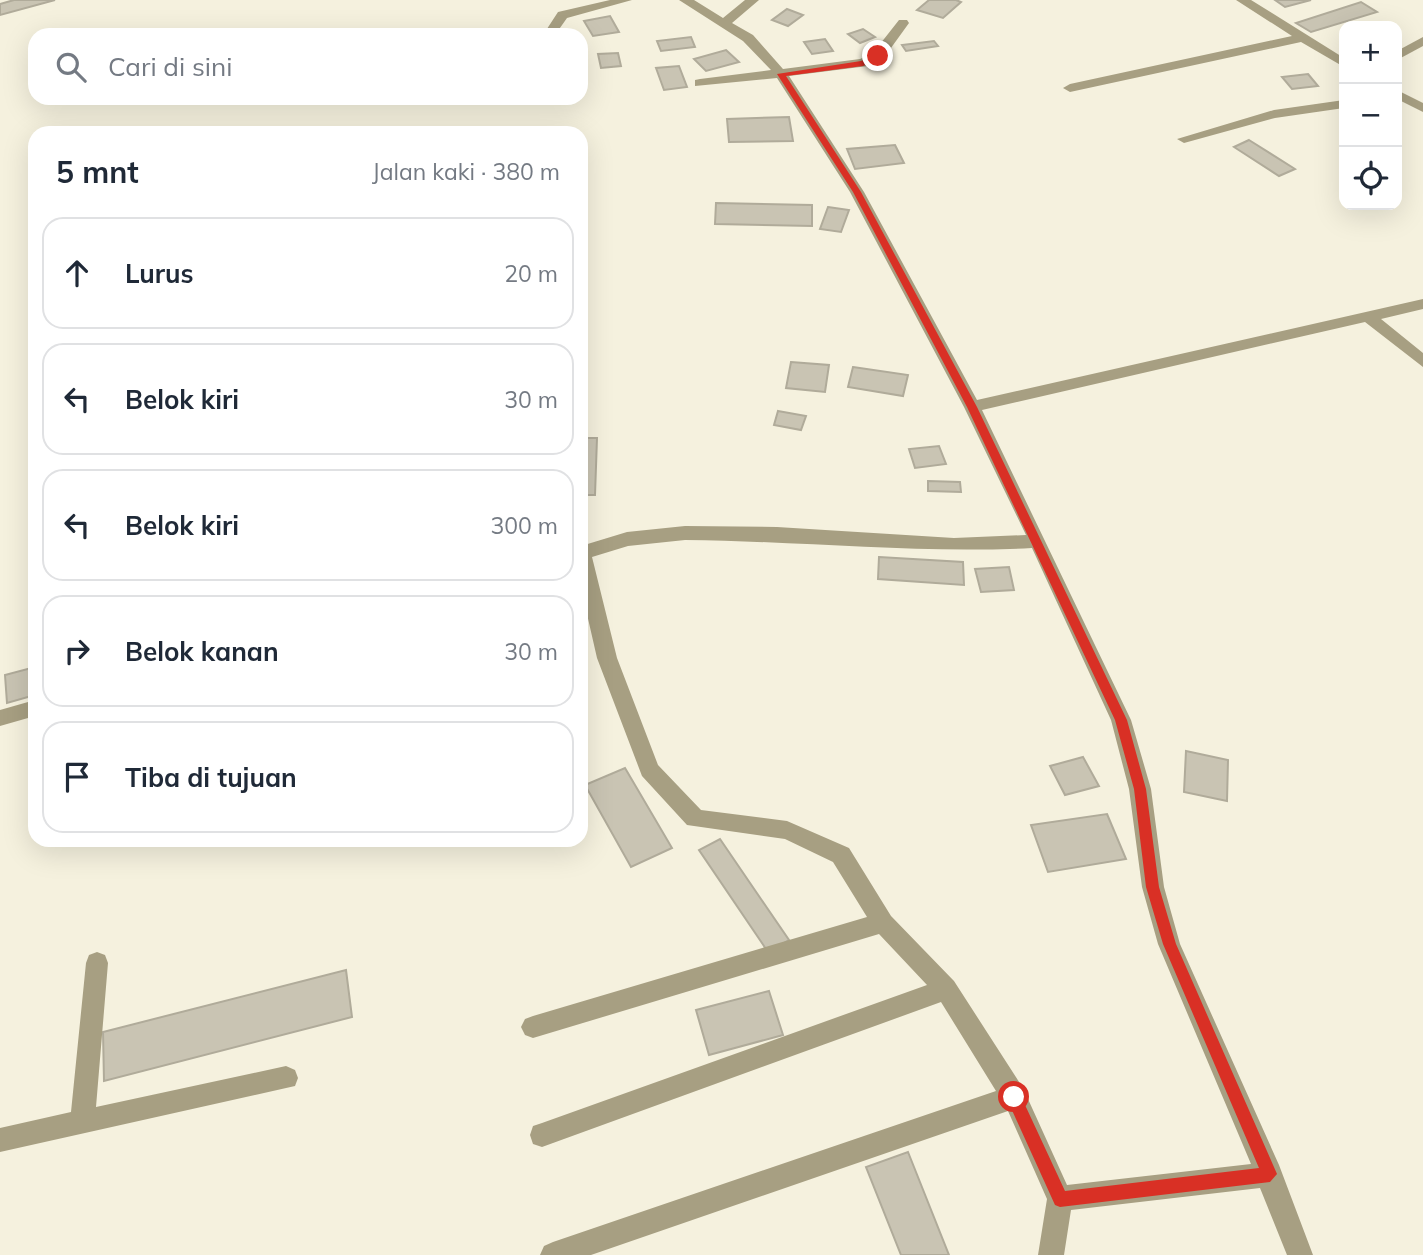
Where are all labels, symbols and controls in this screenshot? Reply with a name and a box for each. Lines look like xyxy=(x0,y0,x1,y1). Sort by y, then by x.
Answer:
map controls xyxy=(1339,21,1402,210)
button: + xyxy=(1339,21,1402,84)
search box xyxy=(28,28,588,105)
route end xyxy=(862,40,893,71)
icon: search xyxy=(52,48,90,86)
text: Cari di sini xyxy=(108,50,232,83)
button: − xyxy=(1339,84,1402,147)
button: locate xyxy=(1339,147,1402,210)
text: 5 mnt xyxy=(56,153,139,191)
text: Jalan kaki · 380 m xyxy=(372,157,560,186)
icon: ahead xyxy=(58,254,96,292)
text: Lurus xyxy=(125,257,194,290)
text: 20 m xyxy=(504,259,558,288)
icon: left xyxy=(58,380,96,418)
text: Belok kiri xyxy=(125,383,239,416)
text: 30 m xyxy=(504,385,558,414)
icon: left xyxy=(58,506,96,544)
text: Belok kiri xyxy=(125,509,239,542)
text: 300 m xyxy=(490,511,558,540)
icon: right xyxy=(58,632,96,670)
text: Belok kanan xyxy=(125,635,279,668)
text: 30 m xyxy=(504,637,558,666)
icon: arrive xyxy=(58,758,96,796)
text: Tiba di tujuan xyxy=(125,761,297,794)
route start xyxy=(998,1081,1029,1112)

